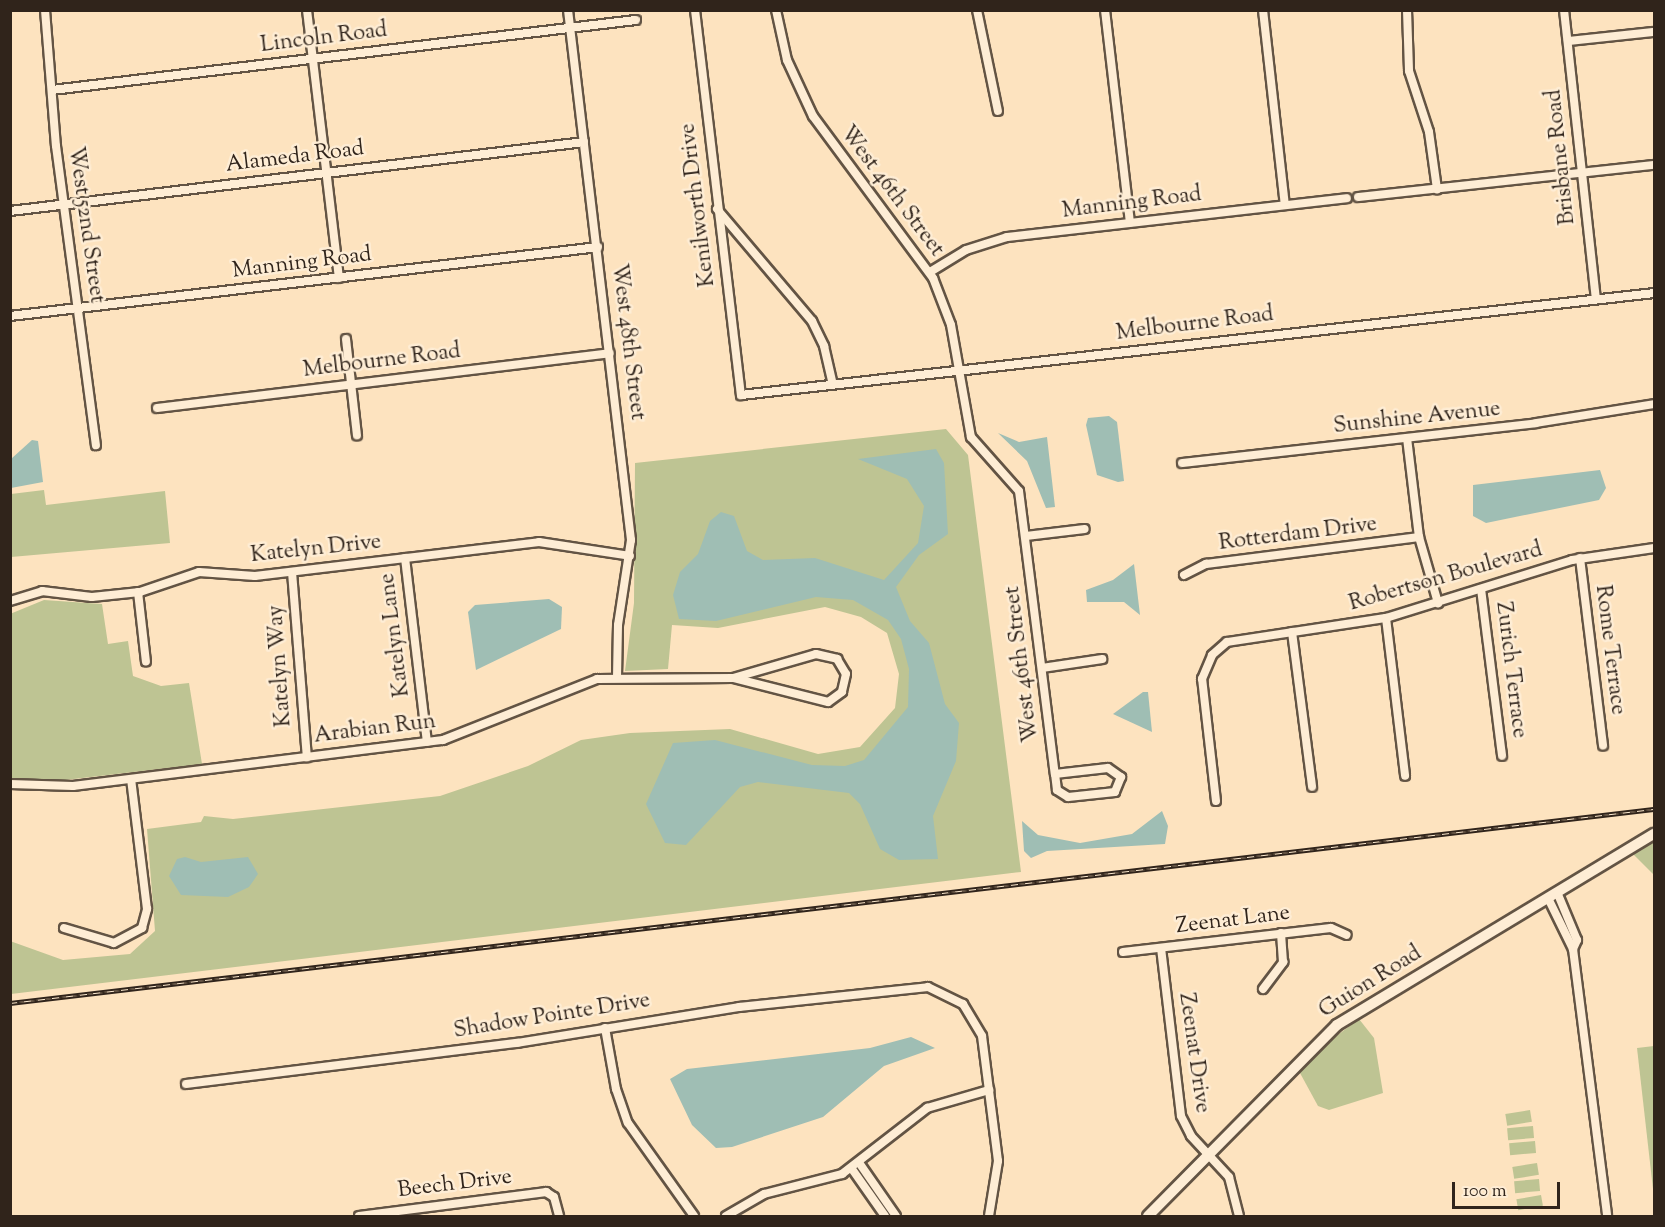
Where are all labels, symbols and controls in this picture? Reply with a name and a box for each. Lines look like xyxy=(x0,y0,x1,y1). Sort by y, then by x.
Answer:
street label: Lincoln Road xyxy=(259,18,389,60)
street label: Brisbane Road xyxy=(1542,88,1582,226)
street label: West 46th Street xyxy=(833,121,949,263)
street label: Kenilworth Drive xyxy=(676,122,722,288)
street label: Alameda Road xyxy=(224,136,366,180)
street label: West 52nd Street xyxy=(61,145,109,305)
street label: Manning Road xyxy=(1061,182,1203,226)
street label: Manning Road xyxy=(231,242,373,286)
street label: West 48th Street xyxy=(604,262,650,422)
street label: Melbourne Road xyxy=(1115,302,1275,348)
street label: Melbourne Road xyxy=(302,339,462,385)
street label: Sunshine Avenue xyxy=(1332,397,1502,441)
street label: Rotterdam Drive xyxy=(1217,512,1379,558)
street label: Katelyn Drive xyxy=(249,530,383,570)
street label: Robertson Boulevard xyxy=(1346,538,1546,618)
street label: Katelyn Lane xyxy=(375,572,417,698)
street label: West 46th Street xyxy=(1000,584,1046,744)
street label: Rome Terrace xyxy=(1588,584,1630,716)
street label: Zurich Terrace xyxy=(1489,600,1531,740)
street label: Katelyn Way xyxy=(264,604,298,728)
street label: Arabian Run xyxy=(313,709,437,751)
street label: Zeenat Lane xyxy=(1175,901,1291,941)
street label: Guion Road xyxy=(1315,941,1427,1025)
street label: Shadow Pointe Drive xyxy=(452,988,652,1046)
street label: Zeenat Drive xyxy=(1172,991,1214,1115)
street label: Beech Drive xyxy=(396,1165,514,1205)
scale bar xyxy=(1455,1170,1563,1208)
text: 100 m xyxy=(1463,1179,1507,1205)

